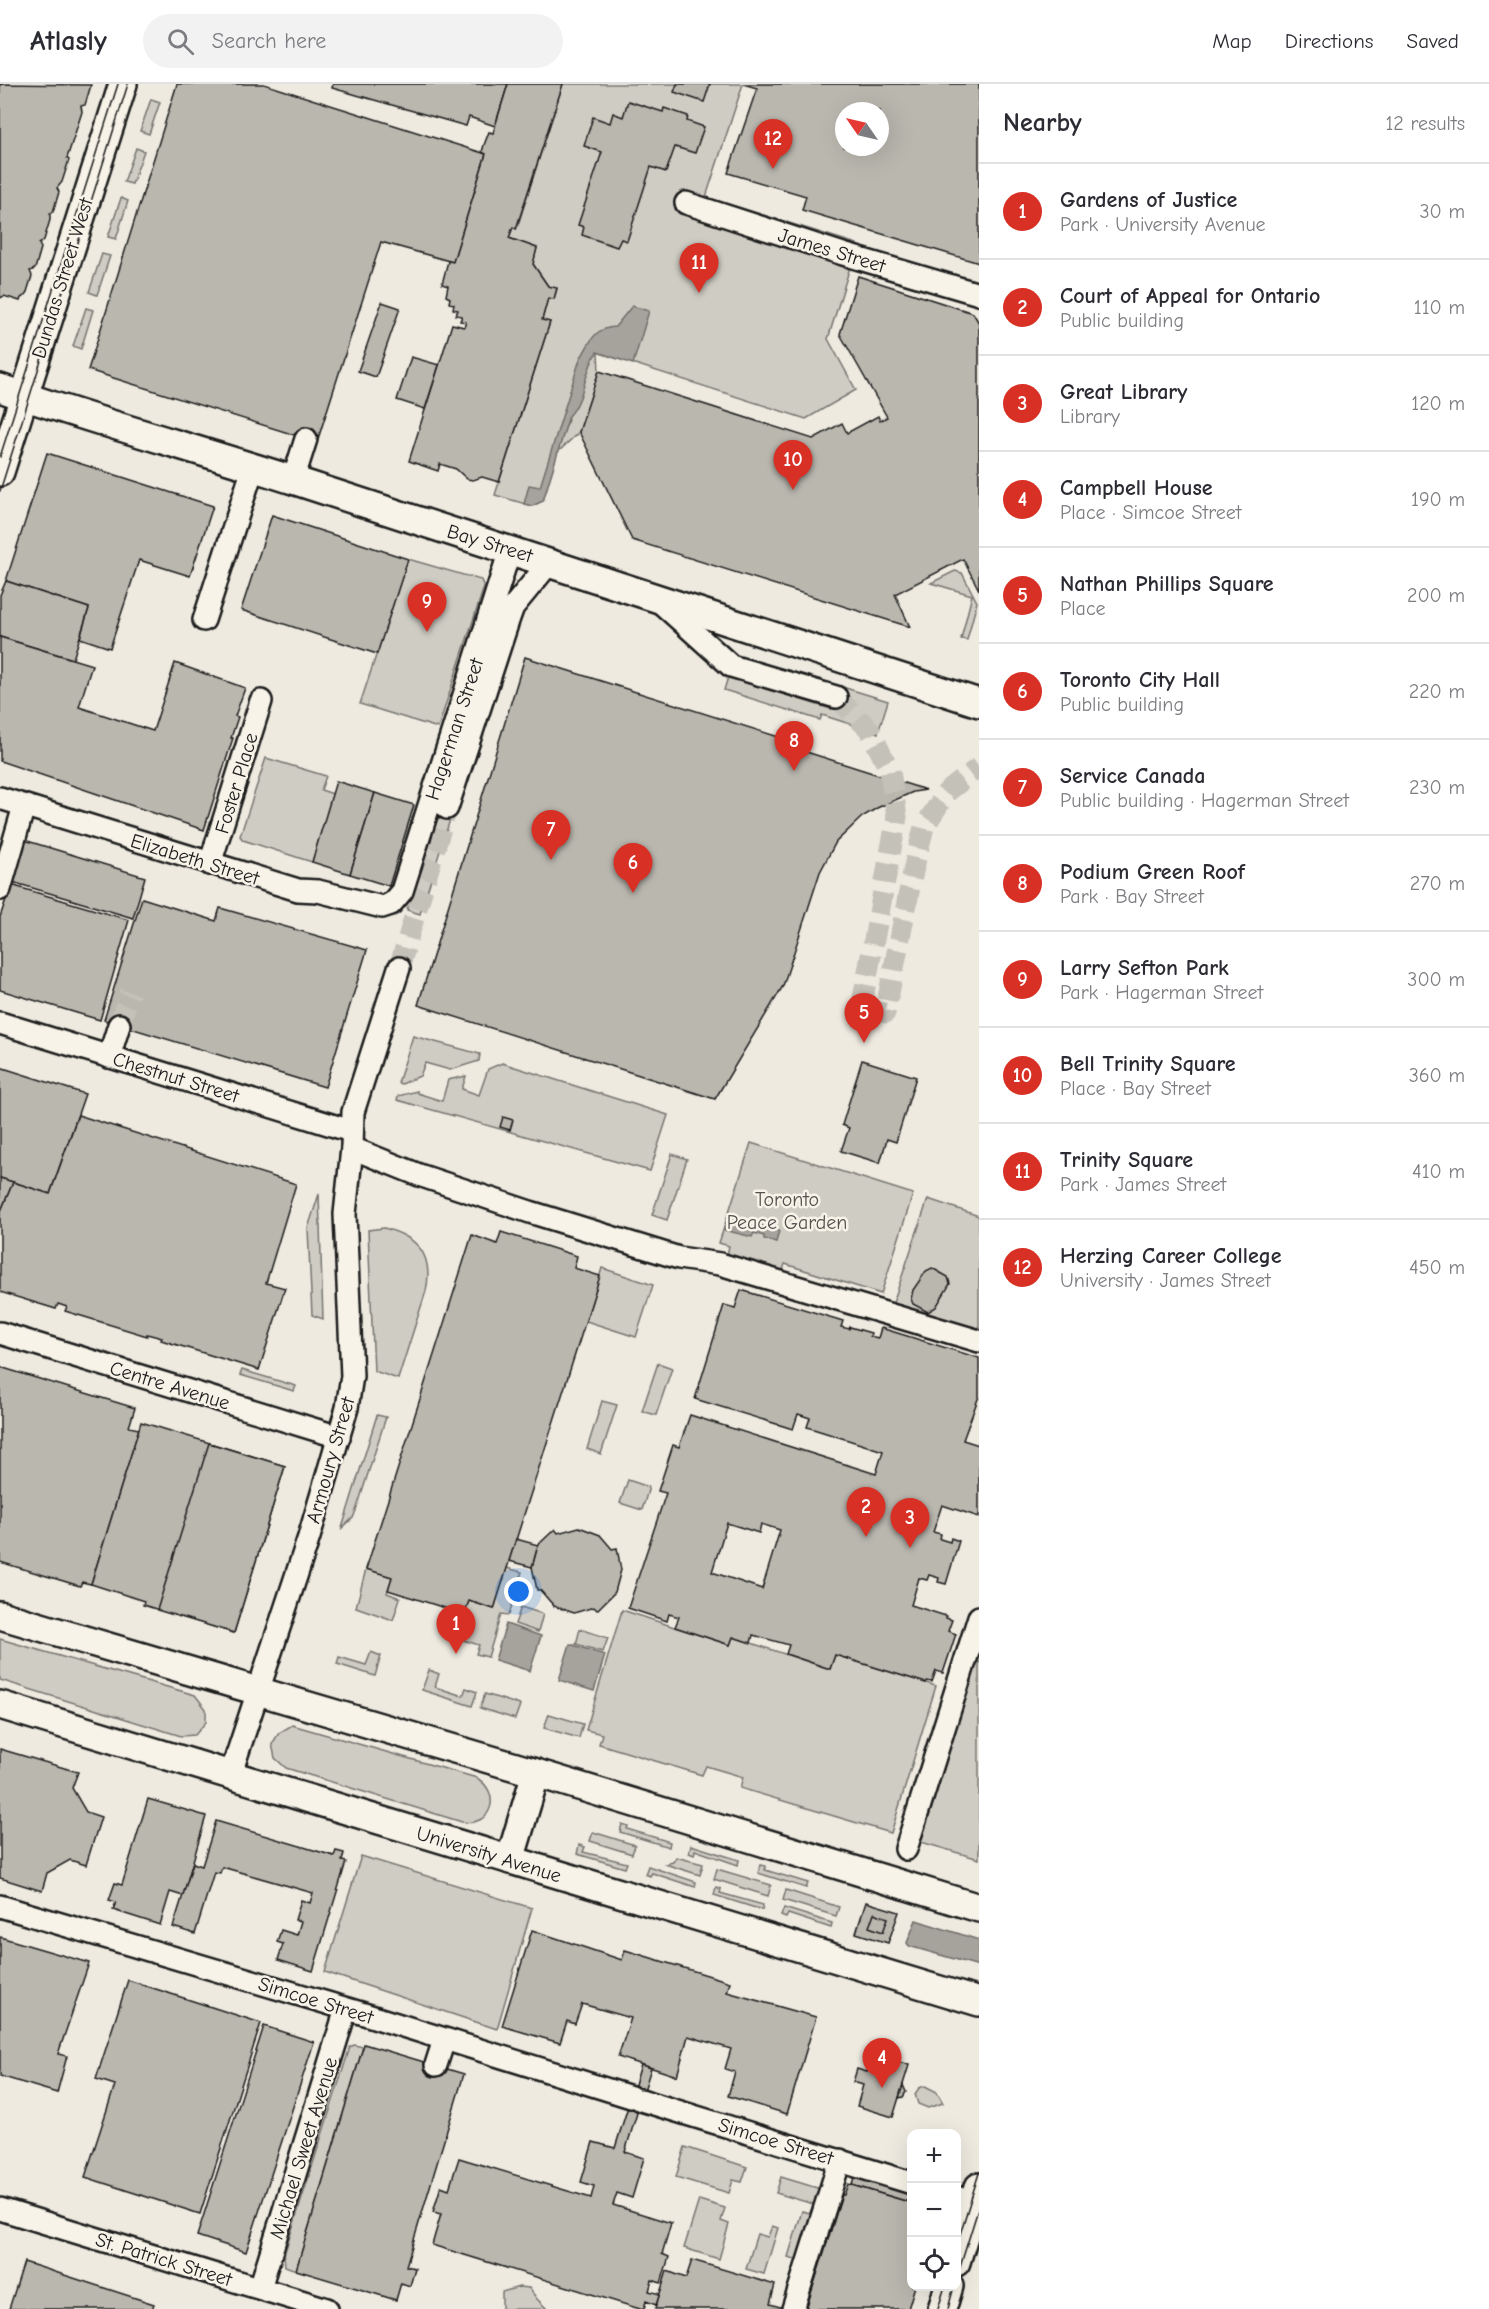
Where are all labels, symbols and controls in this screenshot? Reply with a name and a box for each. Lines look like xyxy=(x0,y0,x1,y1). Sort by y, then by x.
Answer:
search box xyxy=(143,14,563,68)
text: Atlasly xyxy=(30,25,107,57)
icon: search xyxy=(164,25,197,58)
text: Search here xyxy=(212,28,326,54)
text: Map xyxy=(1212,29,1252,53)
text: Directions xyxy=(1285,29,1374,53)
text: Saved xyxy=(1407,29,1459,53)
north arrow xyxy=(835,102,889,156)
text: Nearby xyxy=(1003,108,1082,138)
text: 12 results xyxy=(1385,112,1465,135)
pin: 12 xyxy=(754,120,792,169)
text: Gardens of Justice xyxy=(1060,187,1237,213)
street label: Dundas Street West xyxy=(27,194,98,361)
text: 1 xyxy=(1019,200,1026,223)
text: 30 m xyxy=(1419,200,1465,223)
text: Park · University Avenue xyxy=(1060,213,1266,236)
street label: James Street xyxy=(775,223,890,278)
pin: 11 xyxy=(680,244,718,293)
text: Court of Appeal for Ontario xyxy=(1060,283,1320,309)
text: 2 xyxy=(1018,296,1027,319)
text: 110 m xyxy=(1414,296,1465,319)
text: Public building xyxy=(1060,309,1184,332)
text: Great Library xyxy=(1060,379,1187,405)
text: 3 xyxy=(1018,392,1027,415)
text: 120 m xyxy=(1411,392,1465,415)
text: Library xyxy=(1060,405,1120,428)
pin: 10 xyxy=(774,440,812,490)
text: Campbell House xyxy=(1060,475,1213,501)
text: 4 xyxy=(1018,488,1027,511)
text: 190 m xyxy=(1411,488,1465,511)
text: Place · Simcoe Street xyxy=(1060,501,1242,524)
street label: Bay Street xyxy=(444,520,537,568)
text: Nathan Phillips Square xyxy=(1060,571,1274,597)
pin: 9 xyxy=(408,582,446,632)
text: 5 xyxy=(1017,584,1028,607)
text: 200 m xyxy=(1407,584,1465,607)
text: Place xyxy=(1060,597,1106,620)
street label: Hagerman Street xyxy=(421,654,489,803)
text: Toronto City Hall xyxy=(1060,667,1220,693)
text: 6 xyxy=(1017,680,1028,703)
text: 220 m xyxy=(1409,680,1465,703)
text: Public building xyxy=(1060,693,1184,716)
pin: 8 xyxy=(774,722,814,771)
street label: Foster Place xyxy=(210,730,263,836)
text: Service Canada xyxy=(1060,763,1206,789)
text: 7 xyxy=(1018,776,1027,799)
text: 230 m xyxy=(1409,776,1465,799)
text: Public building · Hagerman Street xyxy=(1060,789,1349,812)
pin: 7 xyxy=(532,810,570,860)
street label: Elizabeth Street xyxy=(128,829,263,890)
pin: 6 xyxy=(614,844,652,893)
text: Podium Green Roof xyxy=(1060,859,1245,885)
text: 8 xyxy=(1017,872,1028,895)
text: 270 m xyxy=(1410,872,1465,895)
text: Park · Bay Street xyxy=(1060,885,1204,908)
text: Larry Sefton Park xyxy=(1060,955,1229,981)
text: 9 xyxy=(1017,968,1028,991)
text: 300 m xyxy=(1407,968,1465,991)
text: Park · Hagerman Street xyxy=(1060,981,1263,1004)
pin: 5 xyxy=(844,994,884,1043)
street label: Chestnut Street xyxy=(110,1047,243,1108)
text: Bell Trinity Square xyxy=(1060,1051,1235,1077)
text: 10 xyxy=(1013,1064,1032,1087)
text: 360 m xyxy=(1409,1064,1465,1087)
text: Place · Bay Street xyxy=(1060,1077,1211,1100)
text: Trinity Square xyxy=(1060,1147,1193,1173)
text: 11 xyxy=(1015,1160,1030,1183)
text: 410 m xyxy=(1412,1160,1465,1183)
text: Park · James Street xyxy=(1060,1173,1226,1196)
park label: Toronto Peace Garden xyxy=(727,1188,847,1234)
text: Herzing Career College xyxy=(1060,1243,1282,1269)
text: 12 xyxy=(1014,1256,1031,1279)
text: 450 m xyxy=(1409,1256,1465,1279)
text: University · James Street xyxy=(1060,1269,1271,1292)
street label: Centre Avenue xyxy=(107,1356,233,1415)
street label: Armoury Street xyxy=(301,1393,360,1526)
pin: 2 xyxy=(846,1488,886,1537)
pin: 3 xyxy=(890,1498,930,1548)
your location xyxy=(504,1577,533,1606)
pin: 1 xyxy=(436,1604,476,1654)
street label: University Avenue xyxy=(414,1821,564,1887)
street label: Simcoe Street xyxy=(256,1972,377,2029)
pin: 4 xyxy=(862,2038,902,2088)
street label: Michael Sweet Avenue xyxy=(265,2054,342,2242)
street label: Simcoe Street xyxy=(716,2113,837,2170)
map controls xyxy=(907,2129,961,2291)
button: + xyxy=(907,2129,961,2183)
button: − xyxy=(907,2183,961,2237)
street label: St. Patrick Street xyxy=(93,2228,236,2292)
button: locate xyxy=(907,2237,961,2291)

